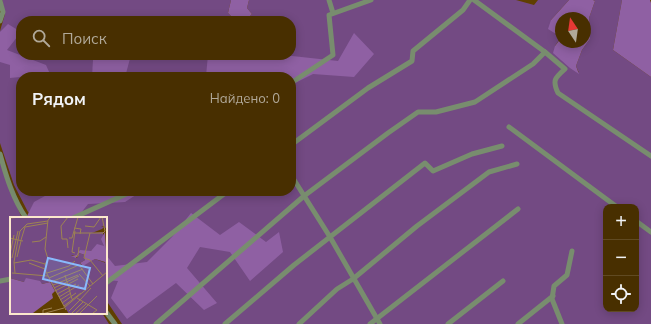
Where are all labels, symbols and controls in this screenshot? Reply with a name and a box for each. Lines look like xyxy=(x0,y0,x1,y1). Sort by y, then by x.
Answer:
north arrow xyxy=(555,12,591,48)
search box xyxy=(16,16,296,60)
icon: search xyxy=(30,27,52,49)
text: Поиск xyxy=(62,29,107,48)
text: Рядом xyxy=(32,88,86,109)
text: Найдено: 0 xyxy=(210,90,280,106)
map controls xyxy=(603,204,639,312)
button: + xyxy=(603,204,639,240)
inset map xyxy=(10,217,107,314)
button: − xyxy=(603,240,639,276)
button: locate xyxy=(603,276,639,312)

